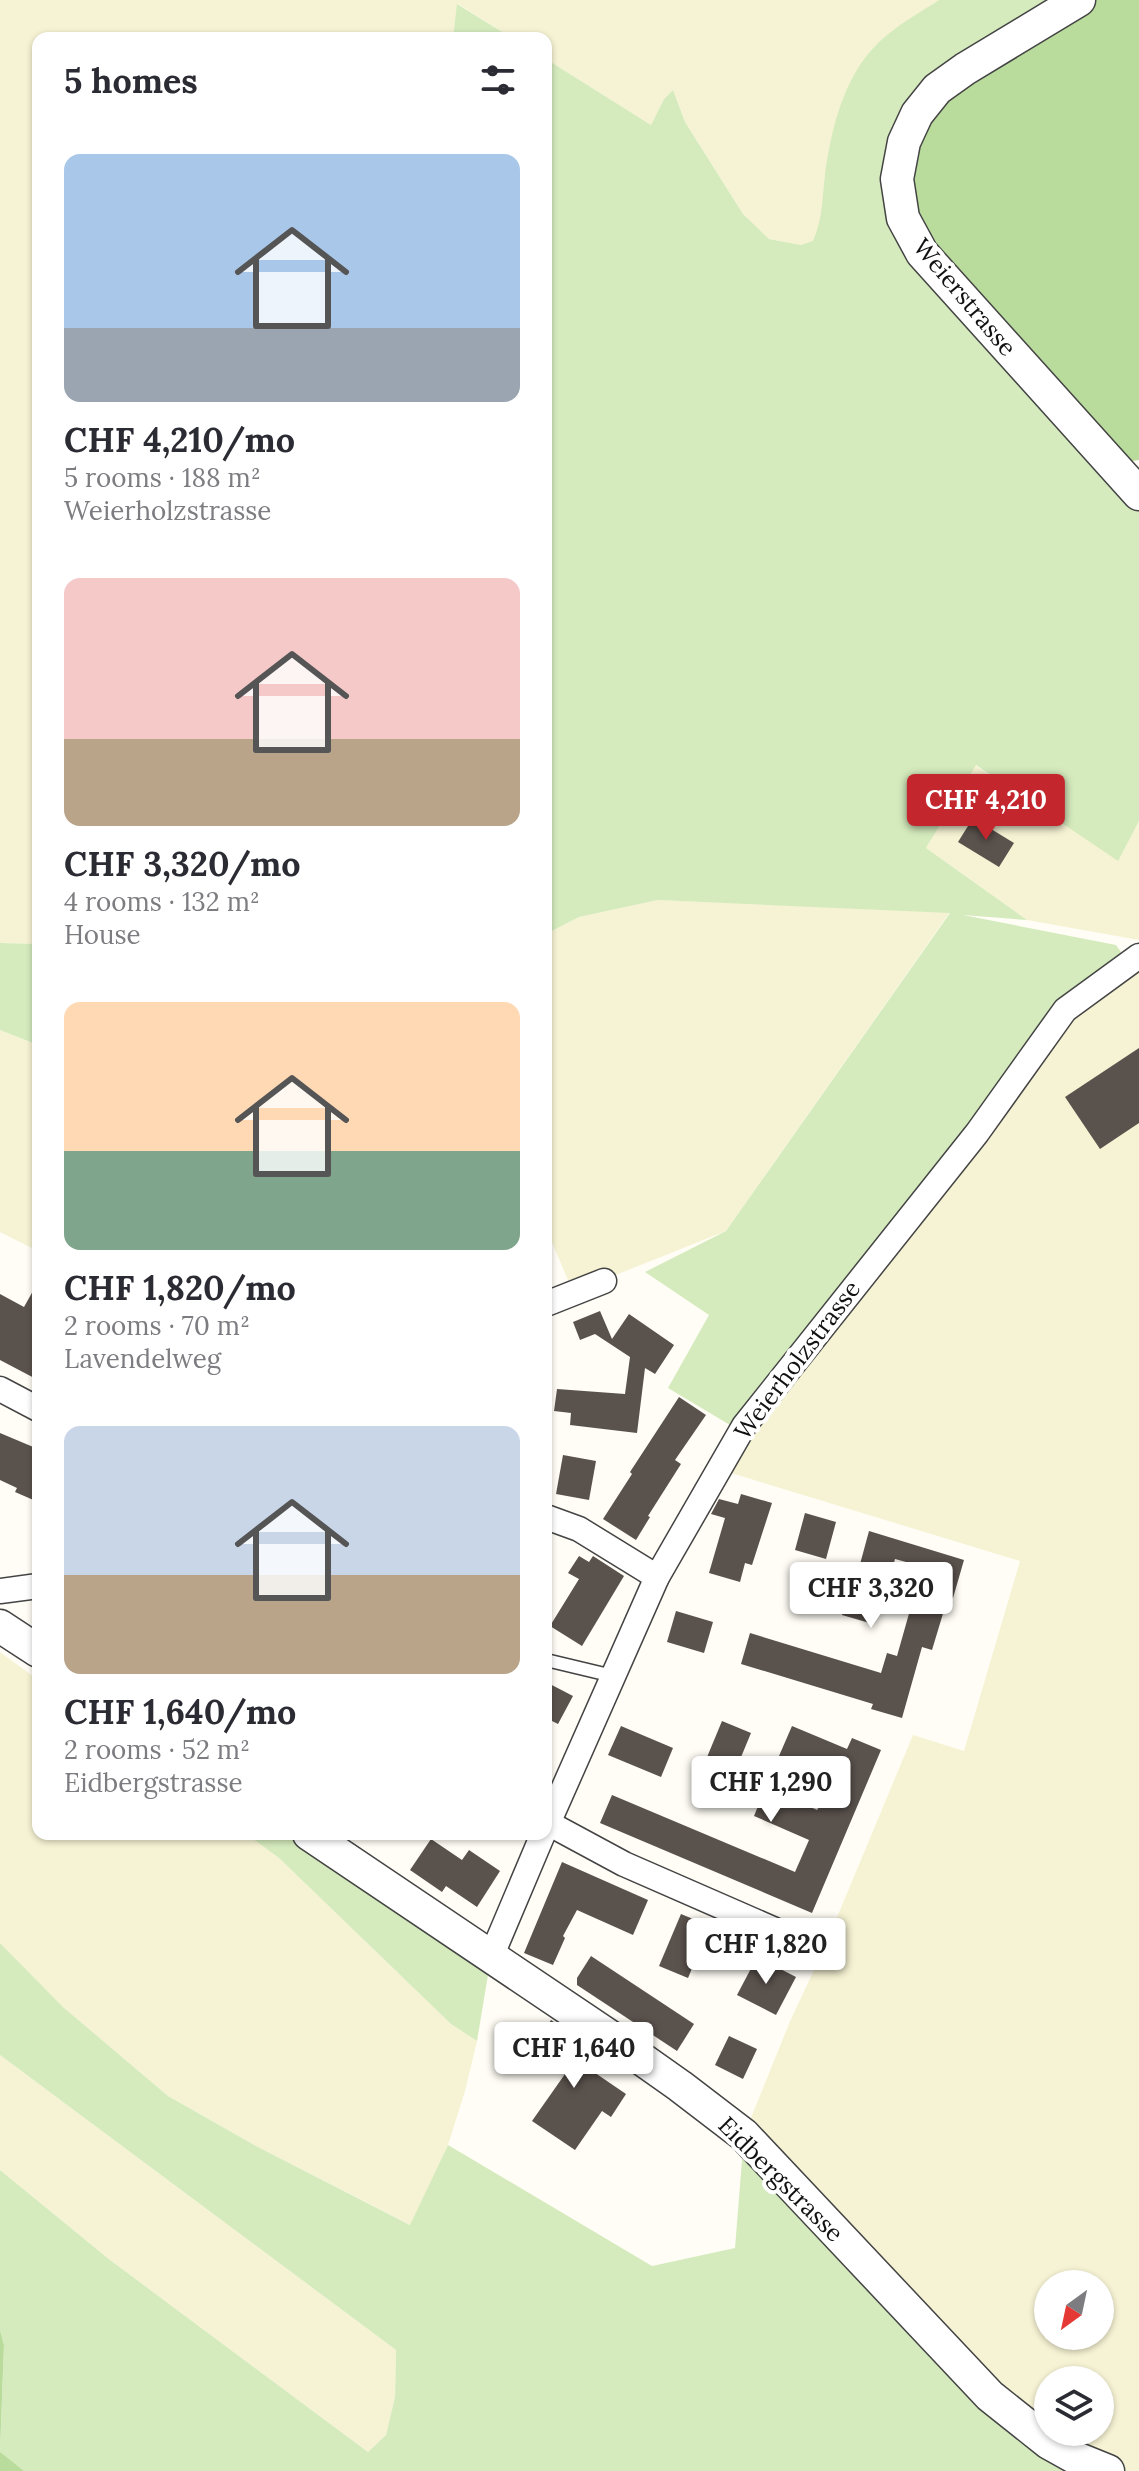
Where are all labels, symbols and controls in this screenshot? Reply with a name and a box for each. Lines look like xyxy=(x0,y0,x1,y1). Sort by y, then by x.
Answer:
icon: filters xyxy=(476,58,520,102)
text: 5 homes xyxy=(64,59,198,102)
icon: home xyxy=(220,206,364,350)
street label: Weierstrasse xyxy=(907,232,1023,362)
text: CHF 4,210/mo xyxy=(64,418,295,461)
text: 5 rooms · 188 m² xyxy=(64,461,261,494)
text: Weierholzstrasse xyxy=(64,494,271,527)
icon: home xyxy=(220,630,364,774)
pin: CHF 4,210 xyxy=(894,774,1078,842)
text: CHF 4,210 xyxy=(925,783,1047,816)
text: CHF 3,320/mo xyxy=(64,842,301,885)
text: 4 rooms · 132 m² xyxy=(64,885,260,918)
text: House xyxy=(64,918,141,951)
icon: home xyxy=(220,1054,364,1198)
text: CHF 1,820/mo xyxy=(64,1266,296,1309)
street label: Weierholzstrasse xyxy=(727,1274,867,1446)
text: 2 rooms · 70 m² xyxy=(64,1309,250,1342)
text: Lavendelweg xyxy=(64,1342,221,1375)
icon: home xyxy=(220,1478,364,1622)
pin: CHF 3,320 xyxy=(779,1562,963,1630)
text: CHF 3,320 xyxy=(808,1571,934,1604)
text: CHF 1,640/mo xyxy=(64,1690,296,1733)
text: 2 rooms · 52 m² xyxy=(64,1733,250,1766)
pin: CHF 1,290 xyxy=(679,1756,863,1824)
text: CHF 1,290 xyxy=(710,1765,832,1798)
text: Eidbergstrasse xyxy=(64,1766,243,1799)
pin: CHF 1,820 xyxy=(674,1918,858,1986)
text: CHF 1,820 xyxy=(705,1927,827,1960)
pin: CHF 1,640 xyxy=(482,2022,666,2090)
text: CHF 1,640 xyxy=(512,2031,636,2064)
street label: Eidbergstrasse xyxy=(712,2110,850,2248)
north arrow xyxy=(1034,2270,1114,2350)
map controls xyxy=(1034,2270,1114,2446)
button: layers xyxy=(1034,2366,1114,2446)

